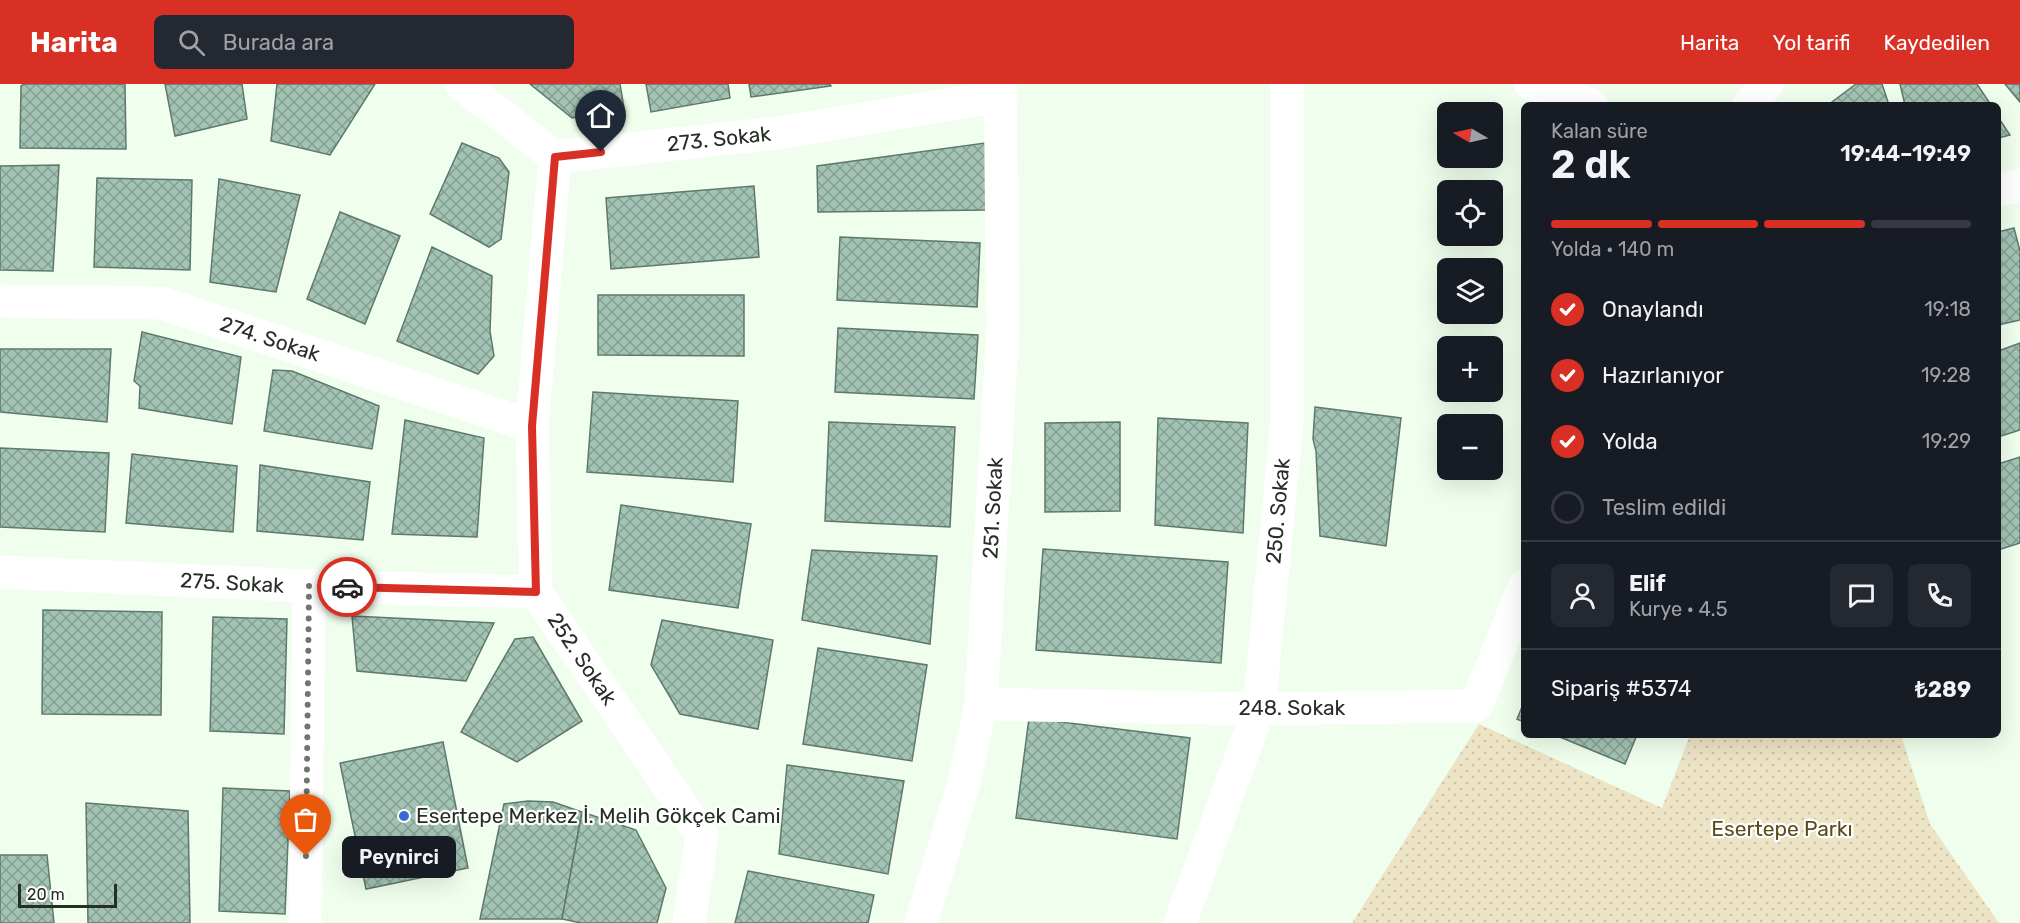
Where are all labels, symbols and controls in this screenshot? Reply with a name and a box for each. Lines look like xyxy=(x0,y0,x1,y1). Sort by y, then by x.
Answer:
search box xyxy=(154,15,574,69)
text: Harita xyxy=(30,26,118,59)
icon: search xyxy=(175,26,208,59)
text: Burada ara xyxy=(223,29,334,56)
text: Harita xyxy=(1680,30,1739,55)
text: Yol tarifi xyxy=(1772,30,1851,55)
text: Kaydedilen xyxy=(1884,30,1990,55)
pin xyxy=(575,90,626,152)
icon: home xyxy=(584,99,617,132)
north arrow xyxy=(1437,102,1503,168)
map controls xyxy=(1437,102,1503,480)
text: Kalan süre xyxy=(1551,119,1648,143)
street label: 273. Sokak xyxy=(666,121,772,156)
text: 19:44–19:49 xyxy=(1840,140,1971,167)
text: 2 dk xyxy=(1551,142,1631,188)
button: locate xyxy=(1437,180,1503,246)
text: Yolda · 140 m xyxy=(1551,237,1674,261)
button: layers xyxy=(1437,258,1503,324)
icon: check xyxy=(1551,293,1584,326)
text: Onaylandı xyxy=(1602,296,1704,323)
text: 19:18 xyxy=(1924,297,1971,321)
street label: 274. Sokak xyxy=(217,311,323,366)
button: + xyxy=(1437,336,1503,402)
icon: check xyxy=(1551,359,1584,392)
text: Hazırlanıyor xyxy=(1602,362,1724,389)
text: 19:28 xyxy=(1921,363,1971,387)
button: − xyxy=(1437,414,1503,480)
icon: check xyxy=(1551,425,1584,458)
text: Yolda xyxy=(1602,428,1658,455)
text: 19:29 xyxy=(1922,429,1971,453)
street label: 251. Sokak xyxy=(977,456,1008,560)
street label: 250. Sokak xyxy=(1260,457,1295,565)
text: Teslim edildi xyxy=(1602,494,1726,521)
courier xyxy=(317,557,377,617)
button: person xyxy=(1551,564,1614,627)
button: chat xyxy=(1830,564,1893,627)
button: phone xyxy=(1908,564,1971,627)
street label: 275. Sokak xyxy=(179,567,285,598)
text: Elif xyxy=(1629,570,1665,597)
icon: car xyxy=(331,571,364,604)
text: Kurye · 4.5 xyxy=(1629,597,1728,621)
street label: 252. Sokak xyxy=(542,608,622,710)
text: Sipariş #5374 xyxy=(1551,675,1691,702)
text: ₺289 xyxy=(1915,676,1971,703)
street label: 248. Sokak xyxy=(1239,695,1346,720)
pin xyxy=(280,794,331,856)
icon: bag xyxy=(289,803,322,836)
place label: Esertepe Merkez İ. Melih Gökçek Cami xyxy=(416,803,781,828)
marker: Esertepe Merkez İ. Melih Gökçek Cami xyxy=(397,809,411,823)
park label: Esertepe Parkı xyxy=(1711,816,1853,841)
callout: Peynirci xyxy=(342,835,456,877)
text: Peynirci xyxy=(359,845,439,869)
scale bar xyxy=(18,881,117,908)
text: 20 m xyxy=(27,885,65,904)

